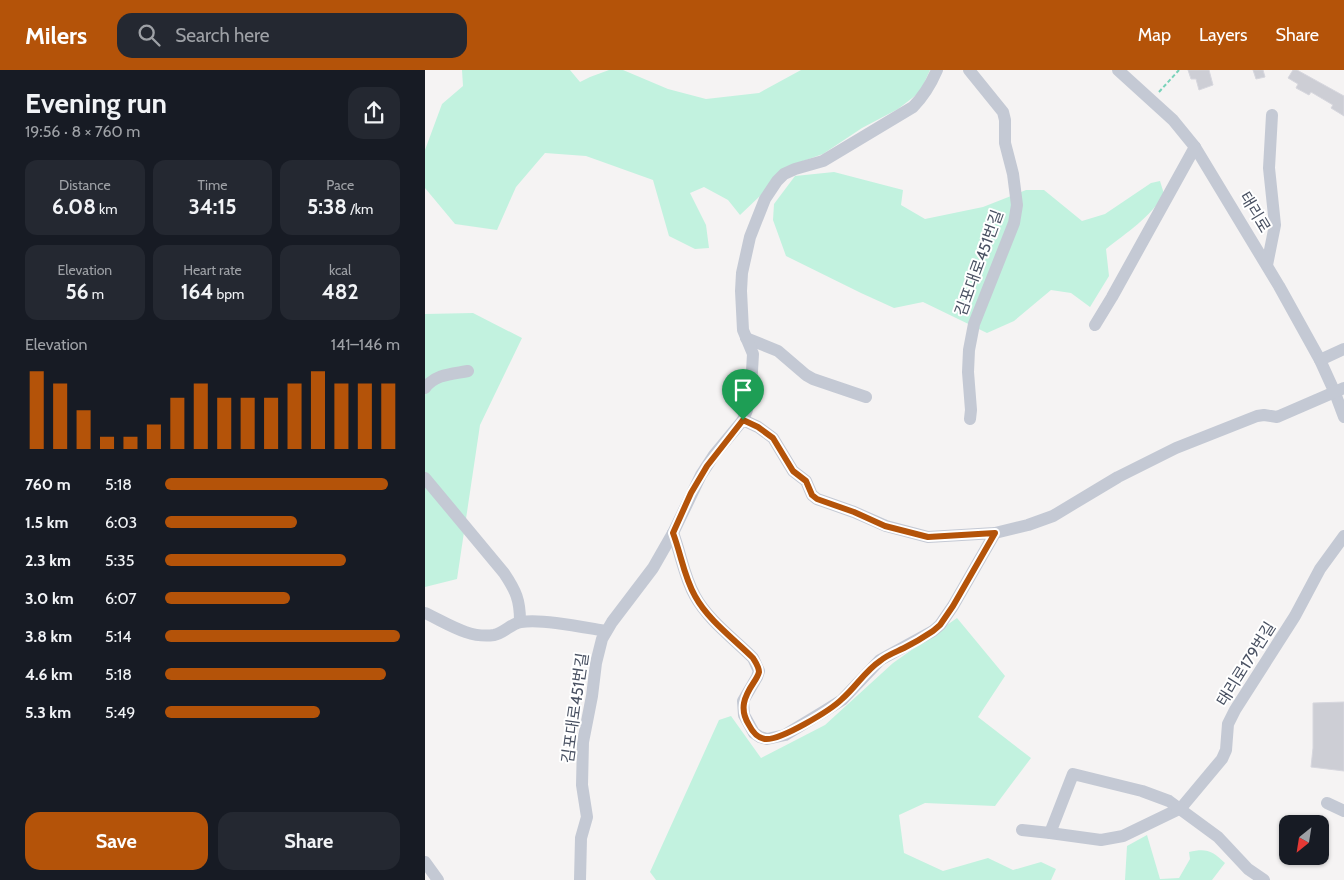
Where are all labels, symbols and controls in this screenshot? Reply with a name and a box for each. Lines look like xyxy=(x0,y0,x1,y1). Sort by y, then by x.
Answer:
search box xyxy=(117,13,467,58)
text: Milers xyxy=(25,21,87,50)
icon: search xyxy=(135,21,163,49)
text: Search here xyxy=(175,24,270,47)
text: Map xyxy=(1138,24,1171,46)
text: Layers xyxy=(1199,24,1248,46)
text: Share xyxy=(1276,24,1319,46)
text: Evening run xyxy=(25,86,167,120)
button: share xyxy=(348,87,400,139)
text: 19:56 · 8 × 760 m xyxy=(25,122,140,141)
text: Distance xyxy=(59,176,111,194)
text: Time xyxy=(198,176,227,194)
text: Pace xyxy=(326,176,354,194)
street label: 태리로 xyxy=(1235,188,1275,236)
text: 6.08 xyxy=(52,194,96,219)
text: 34:15 xyxy=(188,194,237,219)
text: 5:38 xyxy=(307,194,347,219)
text: km xyxy=(96,200,118,218)
text: /km xyxy=(347,200,373,218)
street label: 김포대로451번길 xyxy=(951,207,1007,319)
text: Elevation xyxy=(57,261,112,279)
text: Heart rate xyxy=(183,261,242,279)
text: kcal xyxy=(329,261,351,279)
text: 56 xyxy=(66,279,89,304)
text: 164 xyxy=(181,279,213,304)
text: 482 xyxy=(322,279,359,304)
text: m xyxy=(89,285,104,303)
text: bpm xyxy=(213,285,244,303)
text: Elevation xyxy=(25,335,88,354)
text: 141–146 m xyxy=(331,335,400,354)
pin xyxy=(722,369,764,420)
icon: arrive xyxy=(729,376,757,404)
text: 760 m xyxy=(25,475,71,494)
text: 5:18 xyxy=(105,475,132,494)
text: 1.5 km xyxy=(25,513,68,532)
text: 6:03 xyxy=(105,513,137,532)
text: 2.3 km xyxy=(25,551,71,570)
text: 5:35 xyxy=(105,551,134,570)
text: 3.0 km xyxy=(25,589,74,608)
text: 6:07 xyxy=(105,589,136,608)
street label: 태리로179번길 xyxy=(1213,618,1279,710)
text: 3.8 km xyxy=(25,627,72,646)
text: 5:14 xyxy=(105,627,131,646)
street label: 김포대로451번길 xyxy=(558,651,592,765)
text: 4.6 km xyxy=(25,665,73,684)
text: 5:18 xyxy=(105,665,132,684)
text: 5.3 km xyxy=(25,703,71,722)
text: 5:49 xyxy=(105,703,135,722)
button: Save xyxy=(25,812,208,870)
button: Share xyxy=(218,812,400,870)
north arrow xyxy=(1279,815,1329,865)
map controls xyxy=(1279,815,1329,865)

